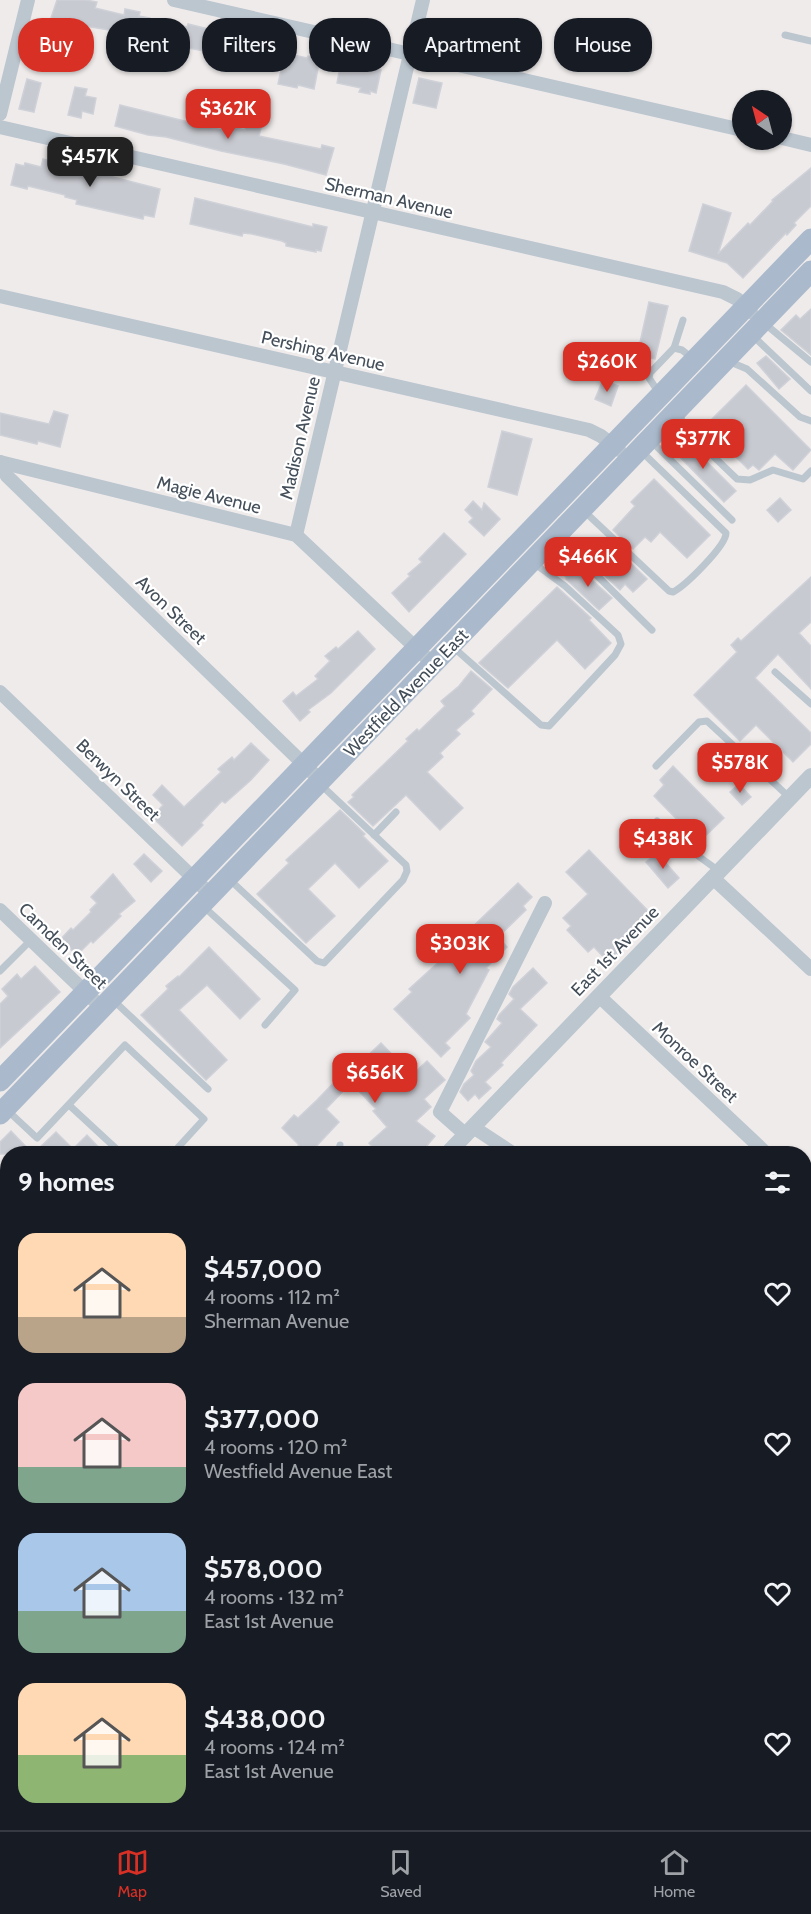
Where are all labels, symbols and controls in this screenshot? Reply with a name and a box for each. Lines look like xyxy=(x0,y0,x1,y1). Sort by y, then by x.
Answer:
chip: Buy xyxy=(18,18,94,72)
chip: Rent xyxy=(106,18,190,72)
chip: Filters xyxy=(202,18,297,72)
chip: New xyxy=(309,18,391,72)
chip: Apartment xyxy=(403,18,542,72)
chip: House xyxy=(554,18,652,72)
pin: $362K xyxy=(186,89,270,140)
north arrow xyxy=(732,90,792,150)
map controls xyxy=(732,90,792,150)
text: $362K xyxy=(200,96,256,120)
pin: $457K xyxy=(48,137,132,188)
text: $457K xyxy=(61,144,119,168)
street label: Sherman Avenue xyxy=(323,173,455,223)
street label: Pershing Avenue xyxy=(259,326,387,376)
pin: $260K xyxy=(565,342,649,393)
text: $260K xyxy=(577,349,637,373)
street label: Madison Avenue xyxy=(275,374,325,502)
pin: $377K xyxy=(661,419,745,470)
text: $377K xyxy=(675,426,731,450)
street label: Magie Avenue xyxy=(155,471,263,519)
pin: $466K xyxy=(546,537,630,588)
text: $466K xyxy=(558,544,618,568)
street label: Avon Street xyxy=(131,571,211,649)
street label: Westfield Avenue East xyxy=(339,624,473,762)
street label: Berwyn Street xyxy=(71,735,165,825)
pin: $578K xyxy=(698,743,782,794)
text: $578K xyxy=(711,750,769,774)
pin: $438K xyxy=(621,819,705,870)
text: $438K xyxy=(633,826,693,850)
street label: Camden Street xyxy=(14,898,112,994)
street label: East 1st Avenue xyxy=(567,901,663,1001)
pin: $303K xyxy=(418,924,502,975)
text: $303K xyxy=(430,931,490,955)
street label: Monroe Street xyxy=(648,1017,742,1107)
pin: $656K xyxy=(333,1053,417,1104)
text: $656K xyxy=(346,1060,404,1084)
text: 9 homes xyxy=(18,1166,115,1198)
icon: filters xyxy=(761,1166,794,1199)
text: $457,000 xyxy=(204,1253,322,1285)
icon: home xyxy=(66,1257,138,1329)
icon: heart xyxy=(761,1277,794,1310)
text: 4 rooms · 112 m² xyxy=(204,1285,340,1309)
text: Sherman Avenue xyxy=(204,1309,349,1333)
text: $377,000 xyxy=(204,1403,320,1435)
icon: home xyxy=(66,1407,138,1479)
icon: heart xyxy=(761,1427,794,1460)
text: 4 rooms · 120 m² xyxy=(204,1435,347,1459)
text: Westfield Avenue East xyxy=(204,1459,392,1483)
text: $578,000 xyxy=(204,1553,323,1585)
icon: home xyxy=(66,1557,138,1629)
icon: heart xyxy=(761,1577,794,1610)
text: 4 rooms · 132 m² xyxy=(204,1585,344,1609)
text: East 1st Avenue xyxy=(204,1609,334,1633)
text: $438,000 xyxy=(204,1703,326,1735)
icon: home xyxy=(66,1707,138,1779)
icon: heart xyxy=(761,1727,794,1760)
text: 4 rooms · 124 m² xyxy=(204,1735,345,1759)
text: East 1st Avenue xyxy=(204,1759,334,1783)
tab: Map xyxy=(116,1846,149,1901)
tab: Saved xyxy=(380,1846,422,1901)
tab: Home xyxy=(653,1846,695,1901)

